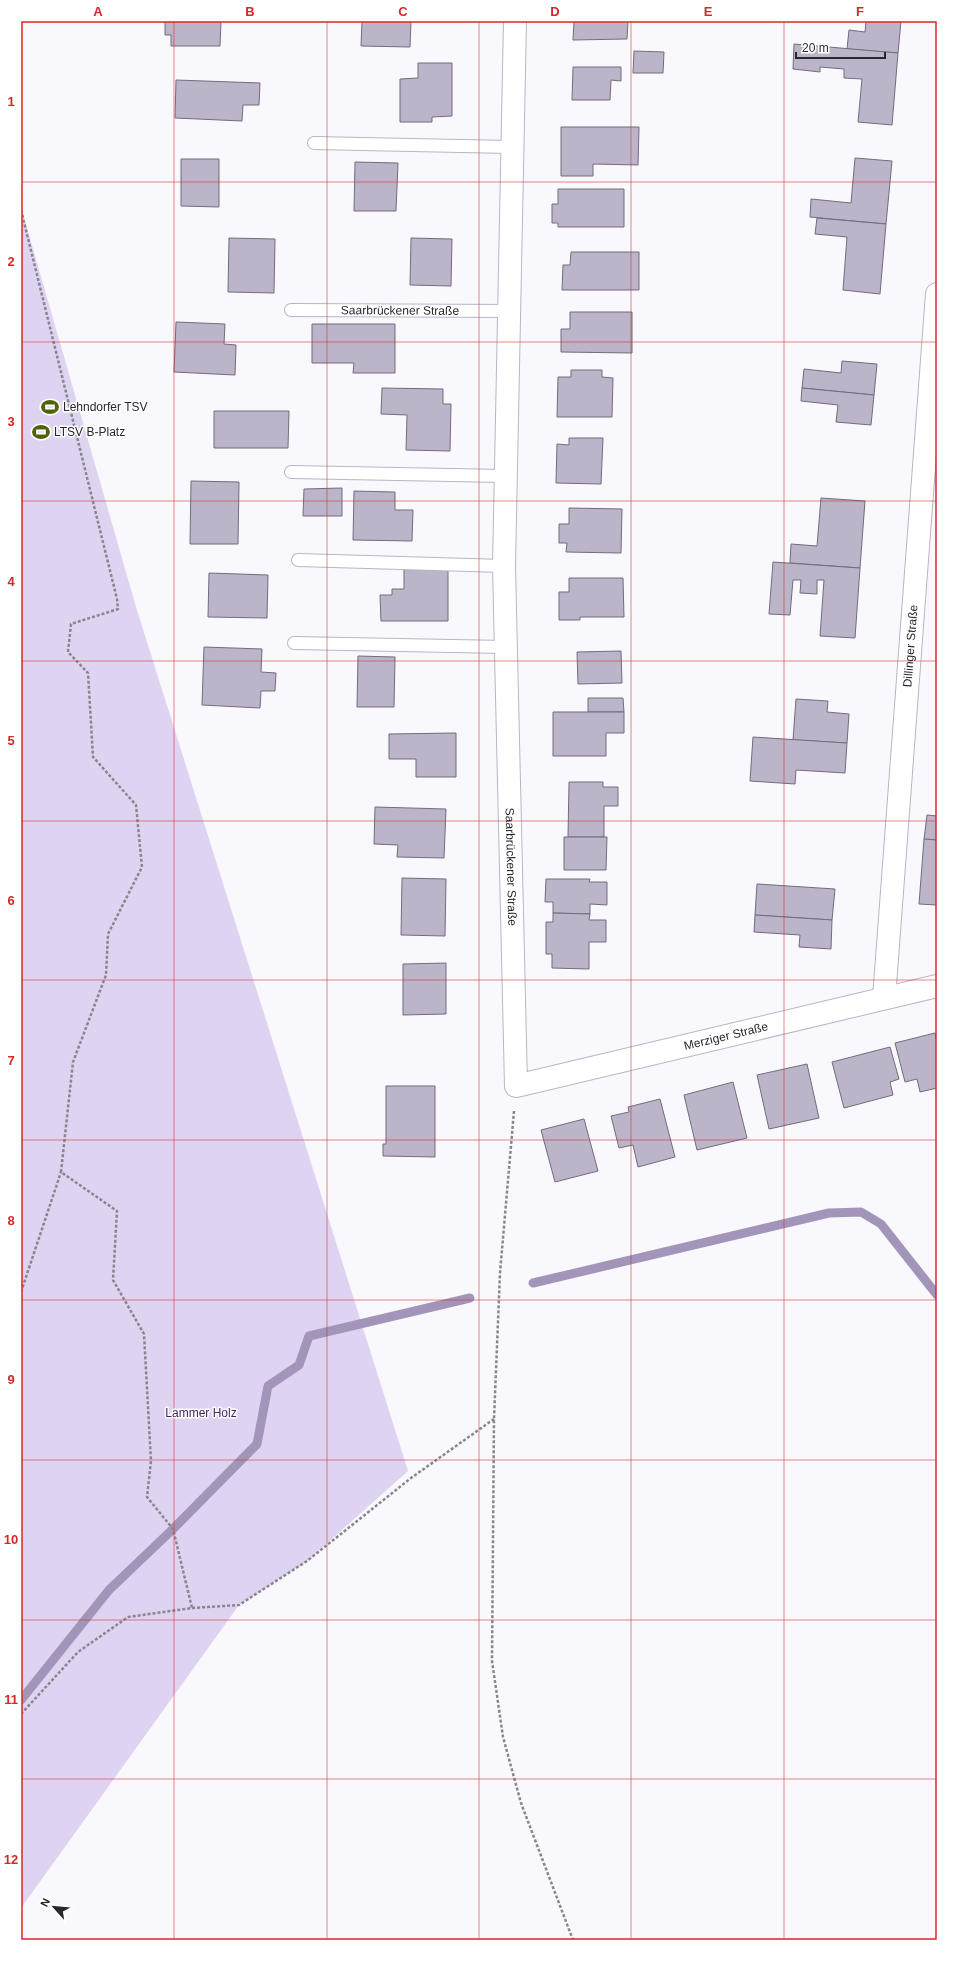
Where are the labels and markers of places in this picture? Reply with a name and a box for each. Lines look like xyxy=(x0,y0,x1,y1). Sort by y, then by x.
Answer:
sports icon: Lehndorfer TSV xyxy=(40,397,60,417)
place label: Lehndorfer TSV xyxy=(63,400,148,414)
sports icon: LTSV B-Platz xyxy=(31,422,51,442)
place label: LTSV B-Platz xyxy=(54,425,125,439)

